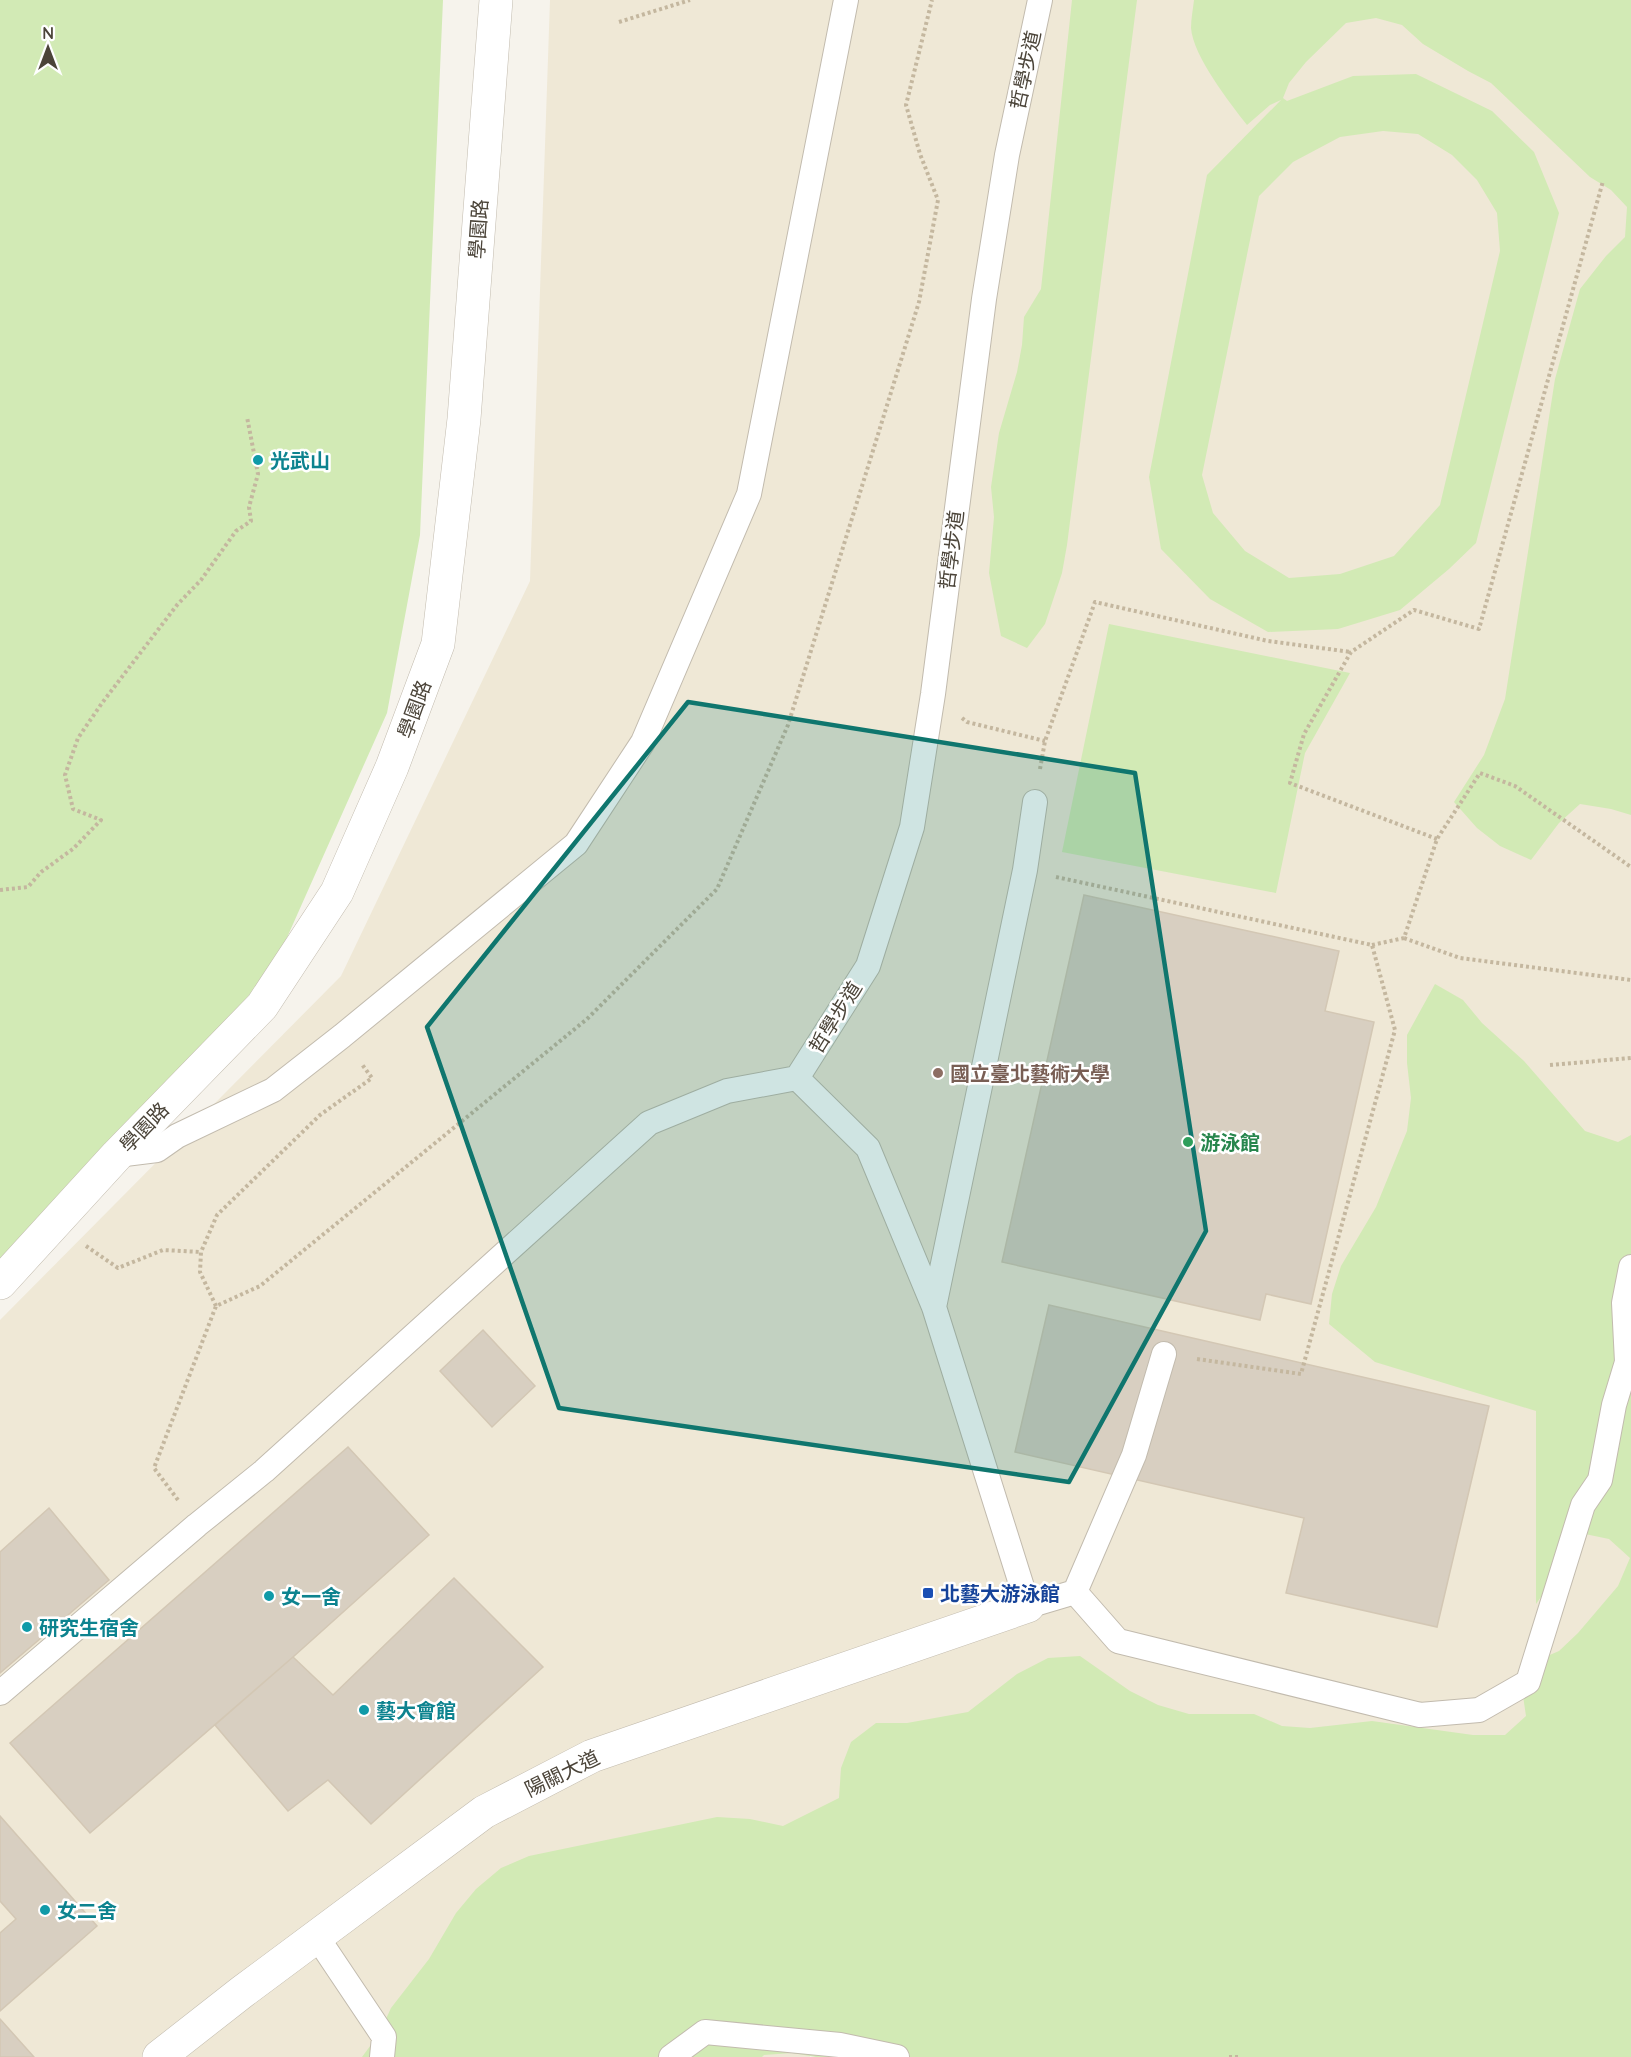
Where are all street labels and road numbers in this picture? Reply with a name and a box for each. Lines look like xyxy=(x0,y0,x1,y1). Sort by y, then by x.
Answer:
street label: 哲學步道 xyxy=(1004,28,1046,112)
street label: 學園路 xyxy=(463,198,493,260)
street label: 哲學步道 xyxy=(934,509,968,591)
street label: 學園路 xyxy=(392,677,436,741)
street label: 哲學步道 xyxy=(803,976,867,1058)
street label: 學園路 xyxy=(114,1097,174,1157)
street label: 陽關大道 xyxy=(521,1744,603,1802)

